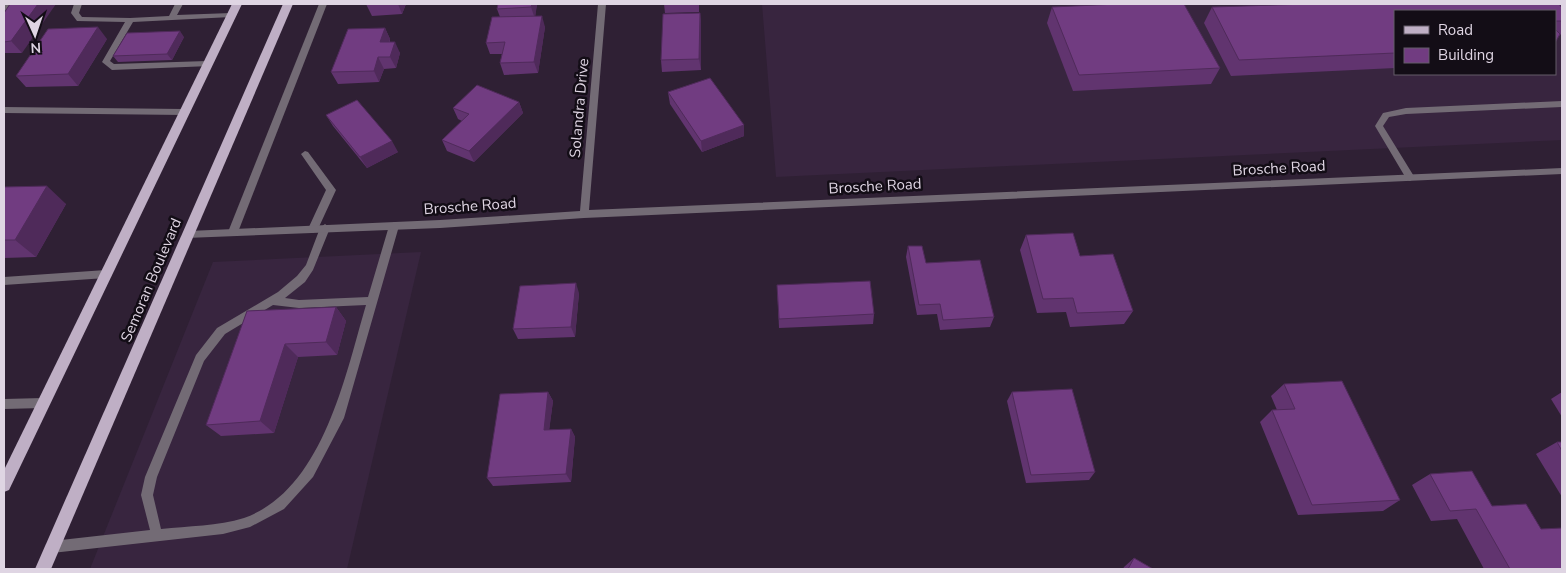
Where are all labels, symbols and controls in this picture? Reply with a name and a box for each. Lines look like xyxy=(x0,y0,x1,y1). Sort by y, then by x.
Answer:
north arrow xyxy=(10,10,60,60)
legend xyxy=(1394,10,1556,75)
text: Road xyxy=(1438,20,1473,40)
text: N xyxy=(30,38,41,57)
text: Building xyxy=(1438,45,1494,65)
street label: Solandra Drive xyxy=(565,57,593,159)
street label: Brosche Road xyxy=(1232,156,1326,180)
street label: Brosche Road xyxy=(828,174,922,198)
street label: Brosche Road xyxy=(423,193,517,219)
street label: Semoran Boulevard xyxy=(116,215,186,345)

